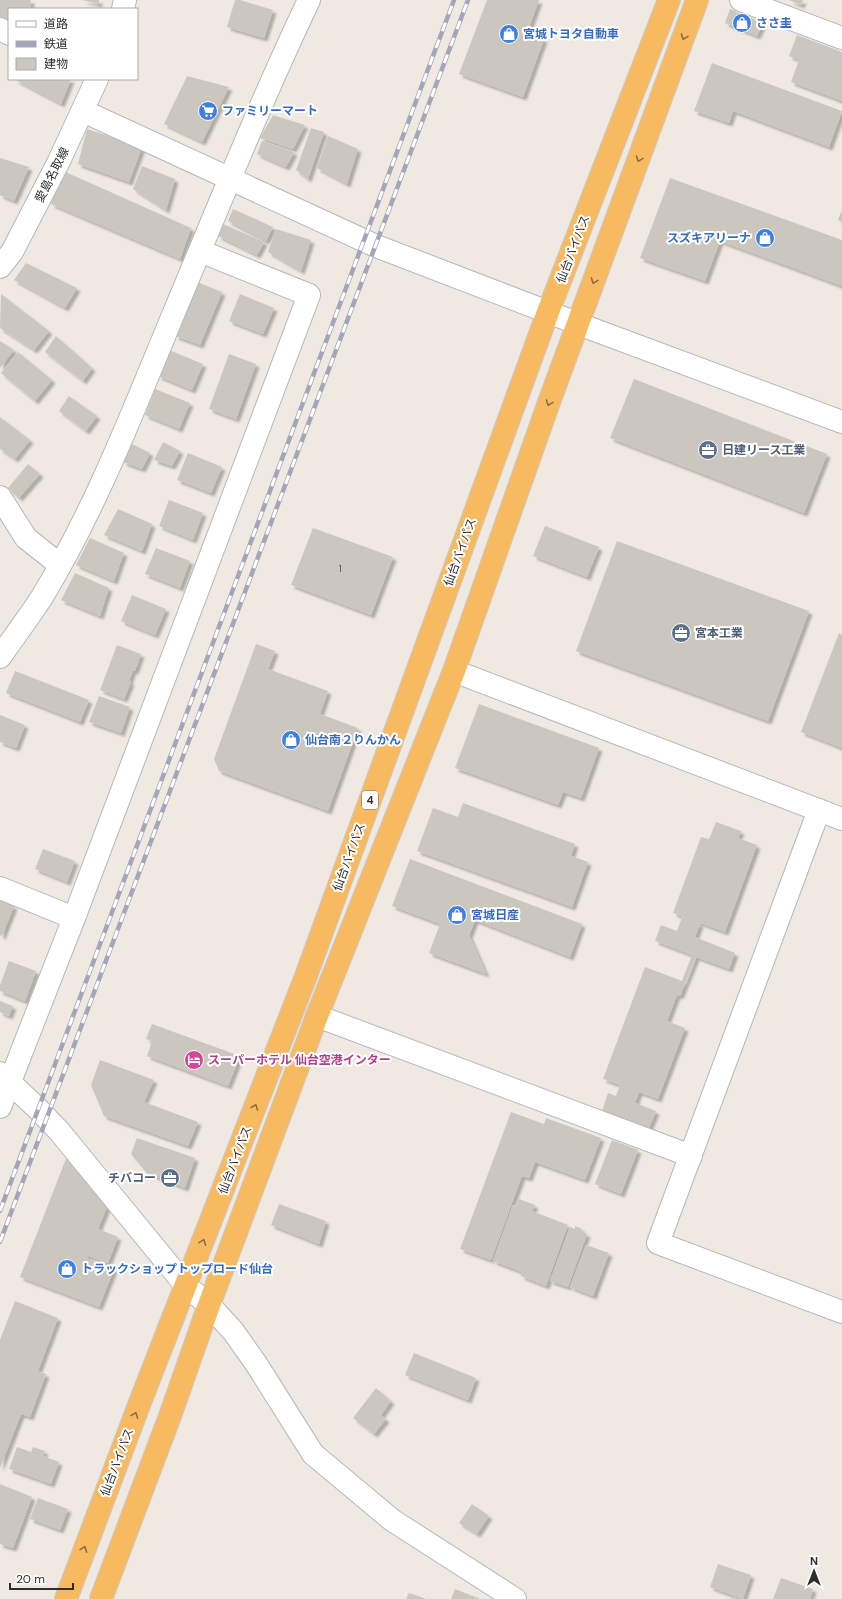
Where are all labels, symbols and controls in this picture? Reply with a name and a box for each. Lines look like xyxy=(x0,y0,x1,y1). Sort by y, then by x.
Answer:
legend xyxy=(8,8,138,80)
shop icon: ささ圭 xyxy=(731,12,753,34)
place label: ささ圭 xyxy=(756,15,792,31)
text: 道路 xyxy=(44,16,68,32)
shop icon: 宮城トヨタ自動車 xyxy=(498,23,520,45)
place label: 宮城トヨタ自動車 xyxy=(523,26,619,42)
one-way arrow xyxy=(680,33,688,40)
text: 鉄道 xyxy=(44,36,68,52)
text: 建物 xyxy=(44,56,68,72)
supermarket icon: ファミリーマート xyxy=(197,100,219,122)
place label: ファミリーマート xyxy=(222,103,318,119)
street label: 愛島名取線 xyxy=(31,145,73,205)
one-way arrow xyxy=(636,155,644,162)
street label: 仙台バイパス xyxy=(553,213,593,285)
shop icon: スズキアリーナ xyxy=(754,227,776,249)
place label: スズキアリーナ xyxy=(667,230,751,246)
one-way arrow xyxy=(591,277,599,284)
one-way arrow xyxy=(546,399,554,406)
office icon: 日建リース工業 xyxy=(697,439,719,461)
place label: 日建リース工業 xyxy=(722,442,805,458)
street label: 仙台バイパス xyxy=(440,516,480,588)
house number: 1 xyxy=(338,562,342,575)
office icon: 宮本工業 xyxy=(670,622,692,644)
place label: 宮本工業 xyxy=(695,625,743,641)
shop icon: 仙台南２りんかん xyxy=(280,729,302,751)
place label: 仙台南２りんかん xyxy=(305,732,401,748)
road number: 4 xyxy=(362,791,378,809)
street label: 仙台バイパス xyxy=(329,821,369,893)
shop icon: 宮城日産 xyxy=(446,904,468,926)
place label: 宮城日産 xyxy=(471,907,519,923)
hotel icon: スーパーホテル 仙台空港インター xyxy=(183,1049,205,1071)
place label: スーパーホテル 仙台空港インター xyxy=(208,1052,391,1068)
one-way arrow xyxy=(251,1104,259,1111)
street label: 仙台バイパス xyxy=(215,1124,255,1196)
office icon: チバコー xyxy=(159,1167,181,1189)
place label: チバコー xyxy=(108,1170,156,1186)
one-way arrow xyxy=(199,1238,207,1245)
shop icon: トラックショップトップロード仙台 xyxy=(56,1258,78,1280)
place label: トラックショップトップロード仙台 xyxy=(81,1261,273,1277)
one-way arrow xyxy=(131,1411,139,1418)
street label: 仙台バイパス xyxy=(97,1426,137,1498)
one-way arrow xyxy=(80,1546,88,1553)
north arrow xyxy=(794,1551,834,1591)
text: N xyxy=(810,1554,818,1568)
scale bar xyxy=(10,1565,73,1591)
text: 20 m xyxy=(16,1571,45,1587)

